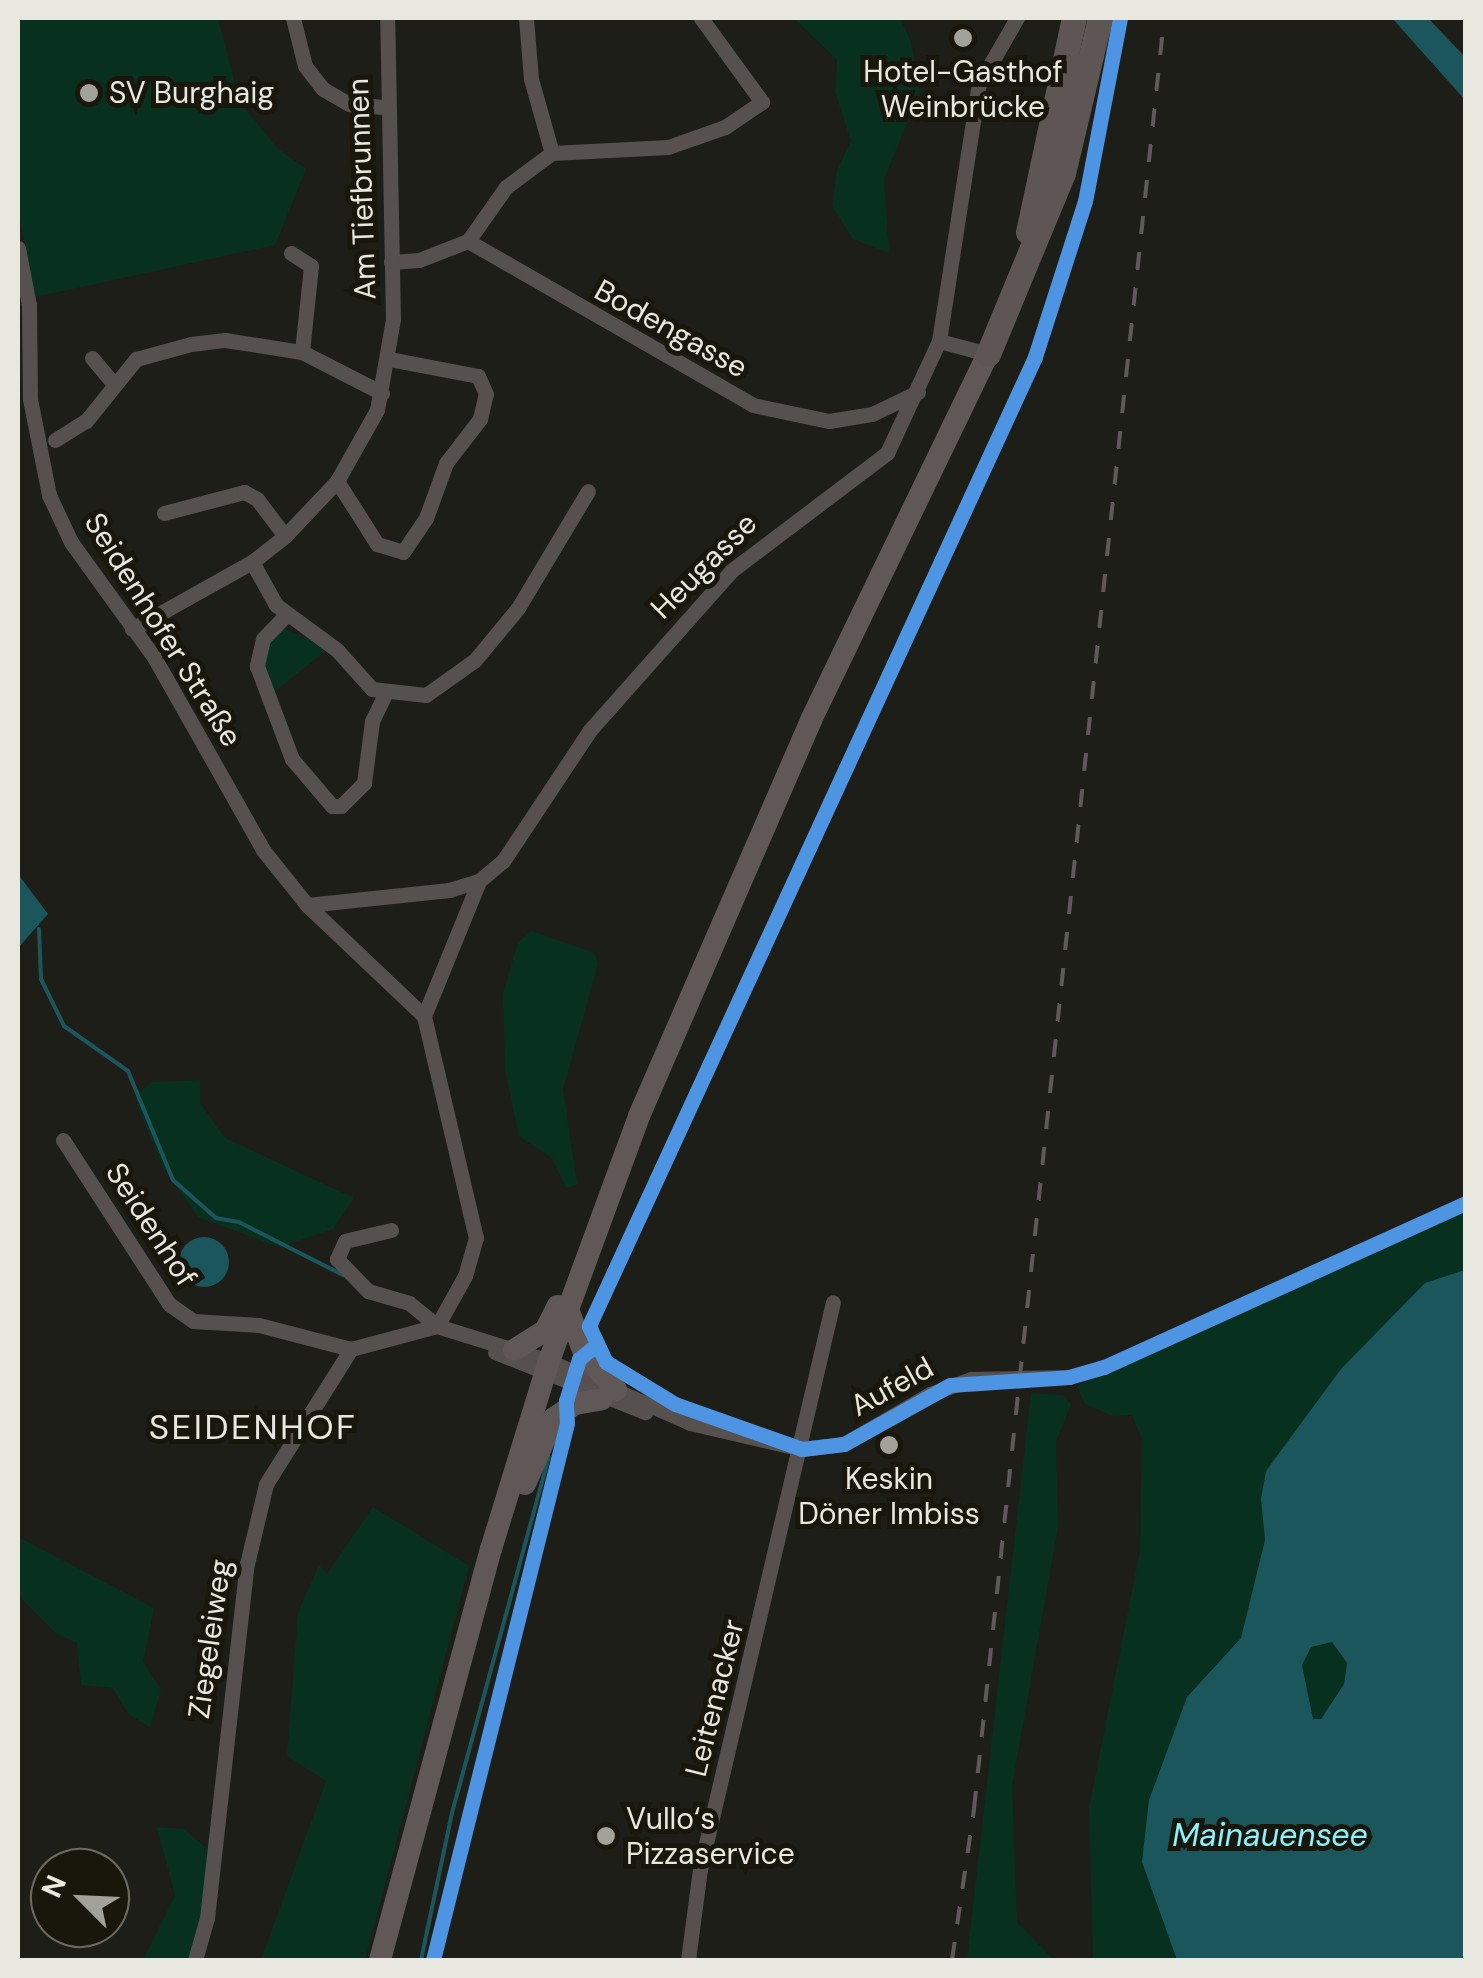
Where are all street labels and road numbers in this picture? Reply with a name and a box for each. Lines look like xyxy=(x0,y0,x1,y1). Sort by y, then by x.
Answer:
street label: Am Tiefbrunnen xyxy=(340,78,384,300)
street label: Bodengasse xyxy=(588,272,754,386)
street label: Heugasse xyxy=(644,506,764,626)
street label: Seidenhofer Straße xyxy=(77,507,249,753)
street label: Seidenhof xyxy=(98,1157,204,1293)
street label: Aufeld xyxy=(844,1350,940,1424)
street label: Ziegeleiweg xyxy=(181,1557,239,1721)
street label: Leitenacker xyxy=(678,1616,752,1780)

